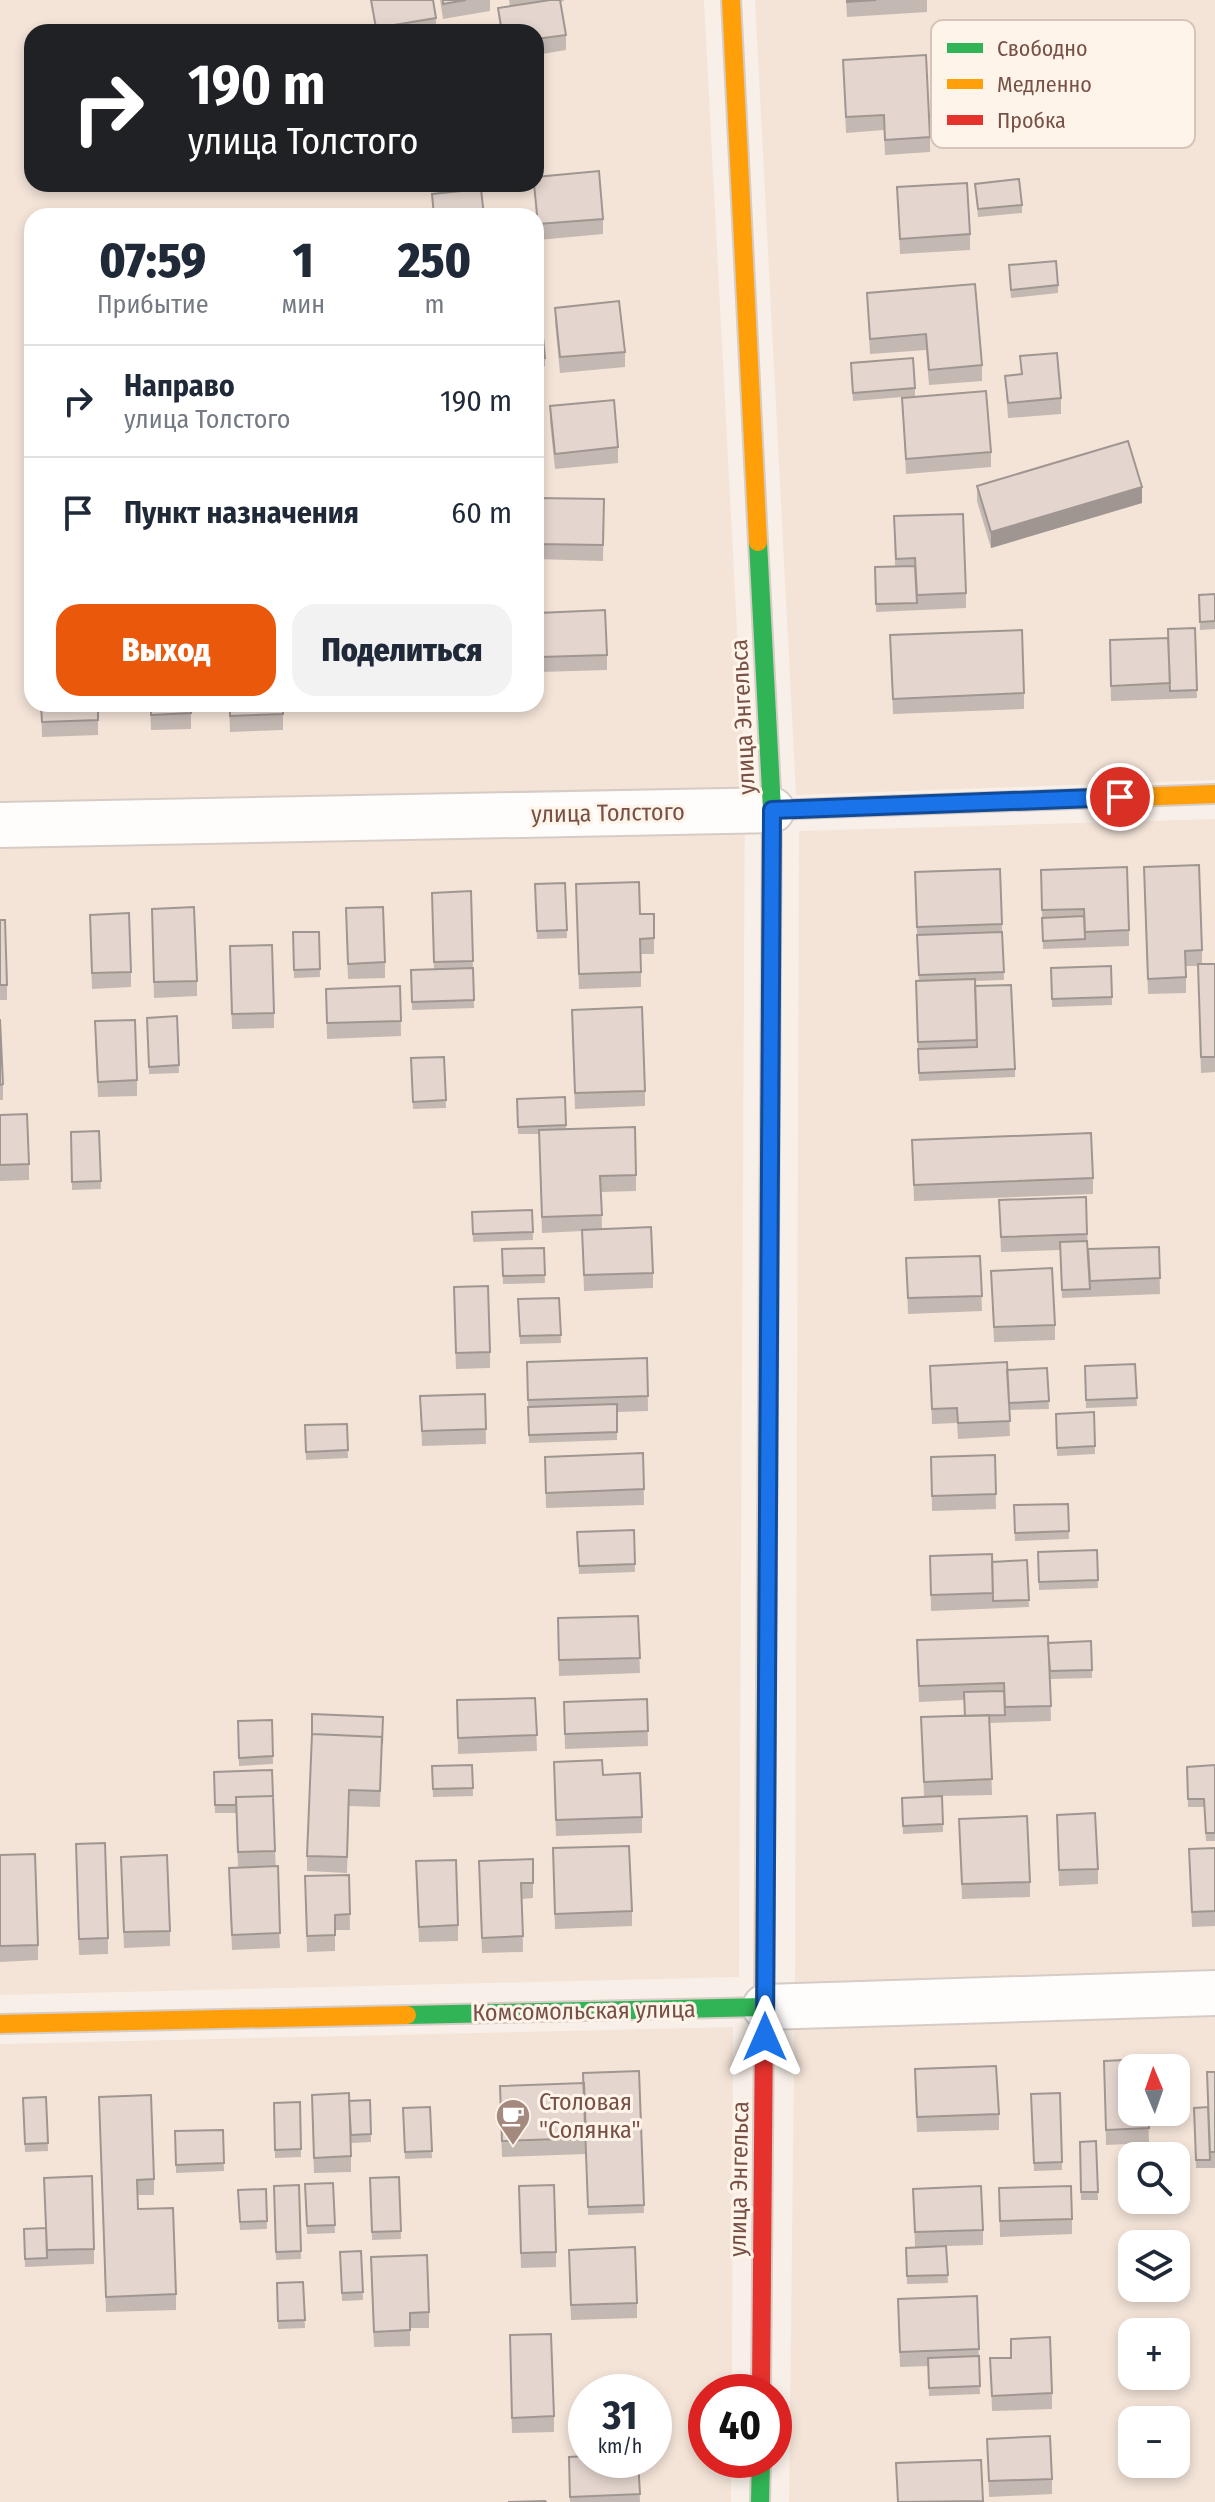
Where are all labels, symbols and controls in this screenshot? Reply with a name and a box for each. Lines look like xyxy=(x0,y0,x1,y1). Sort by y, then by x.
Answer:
legend xyxy=(931,20,1195,148)
text: Свободно xyxy=(997,35,1088,62)
text: 190 m xyxy=(188,52,326,119)
icon: right xyxy=(56,56,160,160)
text: Медленно xyxy=(997,71,1092,98)
text: Пробка xyxy=(997,107,1066,134)
text: улица Толстого xyxy=(188,120,418,164)
text: 07:59 xyxy=(99,232,206,290)
text: 1 xyxy=(293,232,314,290)
text: 250 xyxy=(398,232,471,290)
text: Прибытие xyxy=(97,289,209,320)
text: мин xyxy=(281,289,325,320)
text: m xyxy=(424,289,444,320)
text: Направо xyxy=(124,368,235,404)
icon: right xyxy=(56,379,100,423)
text: 190 m xyxy=(440,383,512,419)
text: улица Толстого xyxy=(124,404,290,435)
icon: arrive xyxy=(56,491,100,535)
text: Пункт назначения xyxy=(124,495,359,531)
text: 60 m xyxy=(451,495,512,531)
button: Выход xyxy=(56,604,276,696)
button: Поделиться xyxy=(292,604,512,696)
street label: улица Энгельса xyxy=(725,639,761,795)
pin xyxy=(1086,763,1154,831)
icon: arrive xyxy=(1098,775,1142,819)
street label: улица Толстого xyxy=(531,798,685,828)
street label: Комсомольская улица xyxy=(472,1995,696,2027)
position arrow xyxy=(723,1995,807,2079)
north arrow xyxy=(1118,2054,1190,2126)
map controls xyxy=(1118,2054,1190,2478)
place label: Столовая "Солянка" xyxy=(539,2088,641,2144)
cafe icon: Столовая "Солянка" xyxy=(494,2097,532,2147)
street label: улица Энгельса xyxy=(724,2101,754,2257)
button: search xyxy=(1118,2142,1190,2214)
button: layers xyxy=(1118,2230,1190,2302)
button: + xyxy=(1118,2318,1190,2390)
speed limit sign: 40 xyxy=(688,2374,792,2478)
text: 31 xyxy=(602,2392,638,2440)
button: − xyxy=(1118,2406,1190,2478)
text: km/h xyxy=(598,2434,642,2458)

